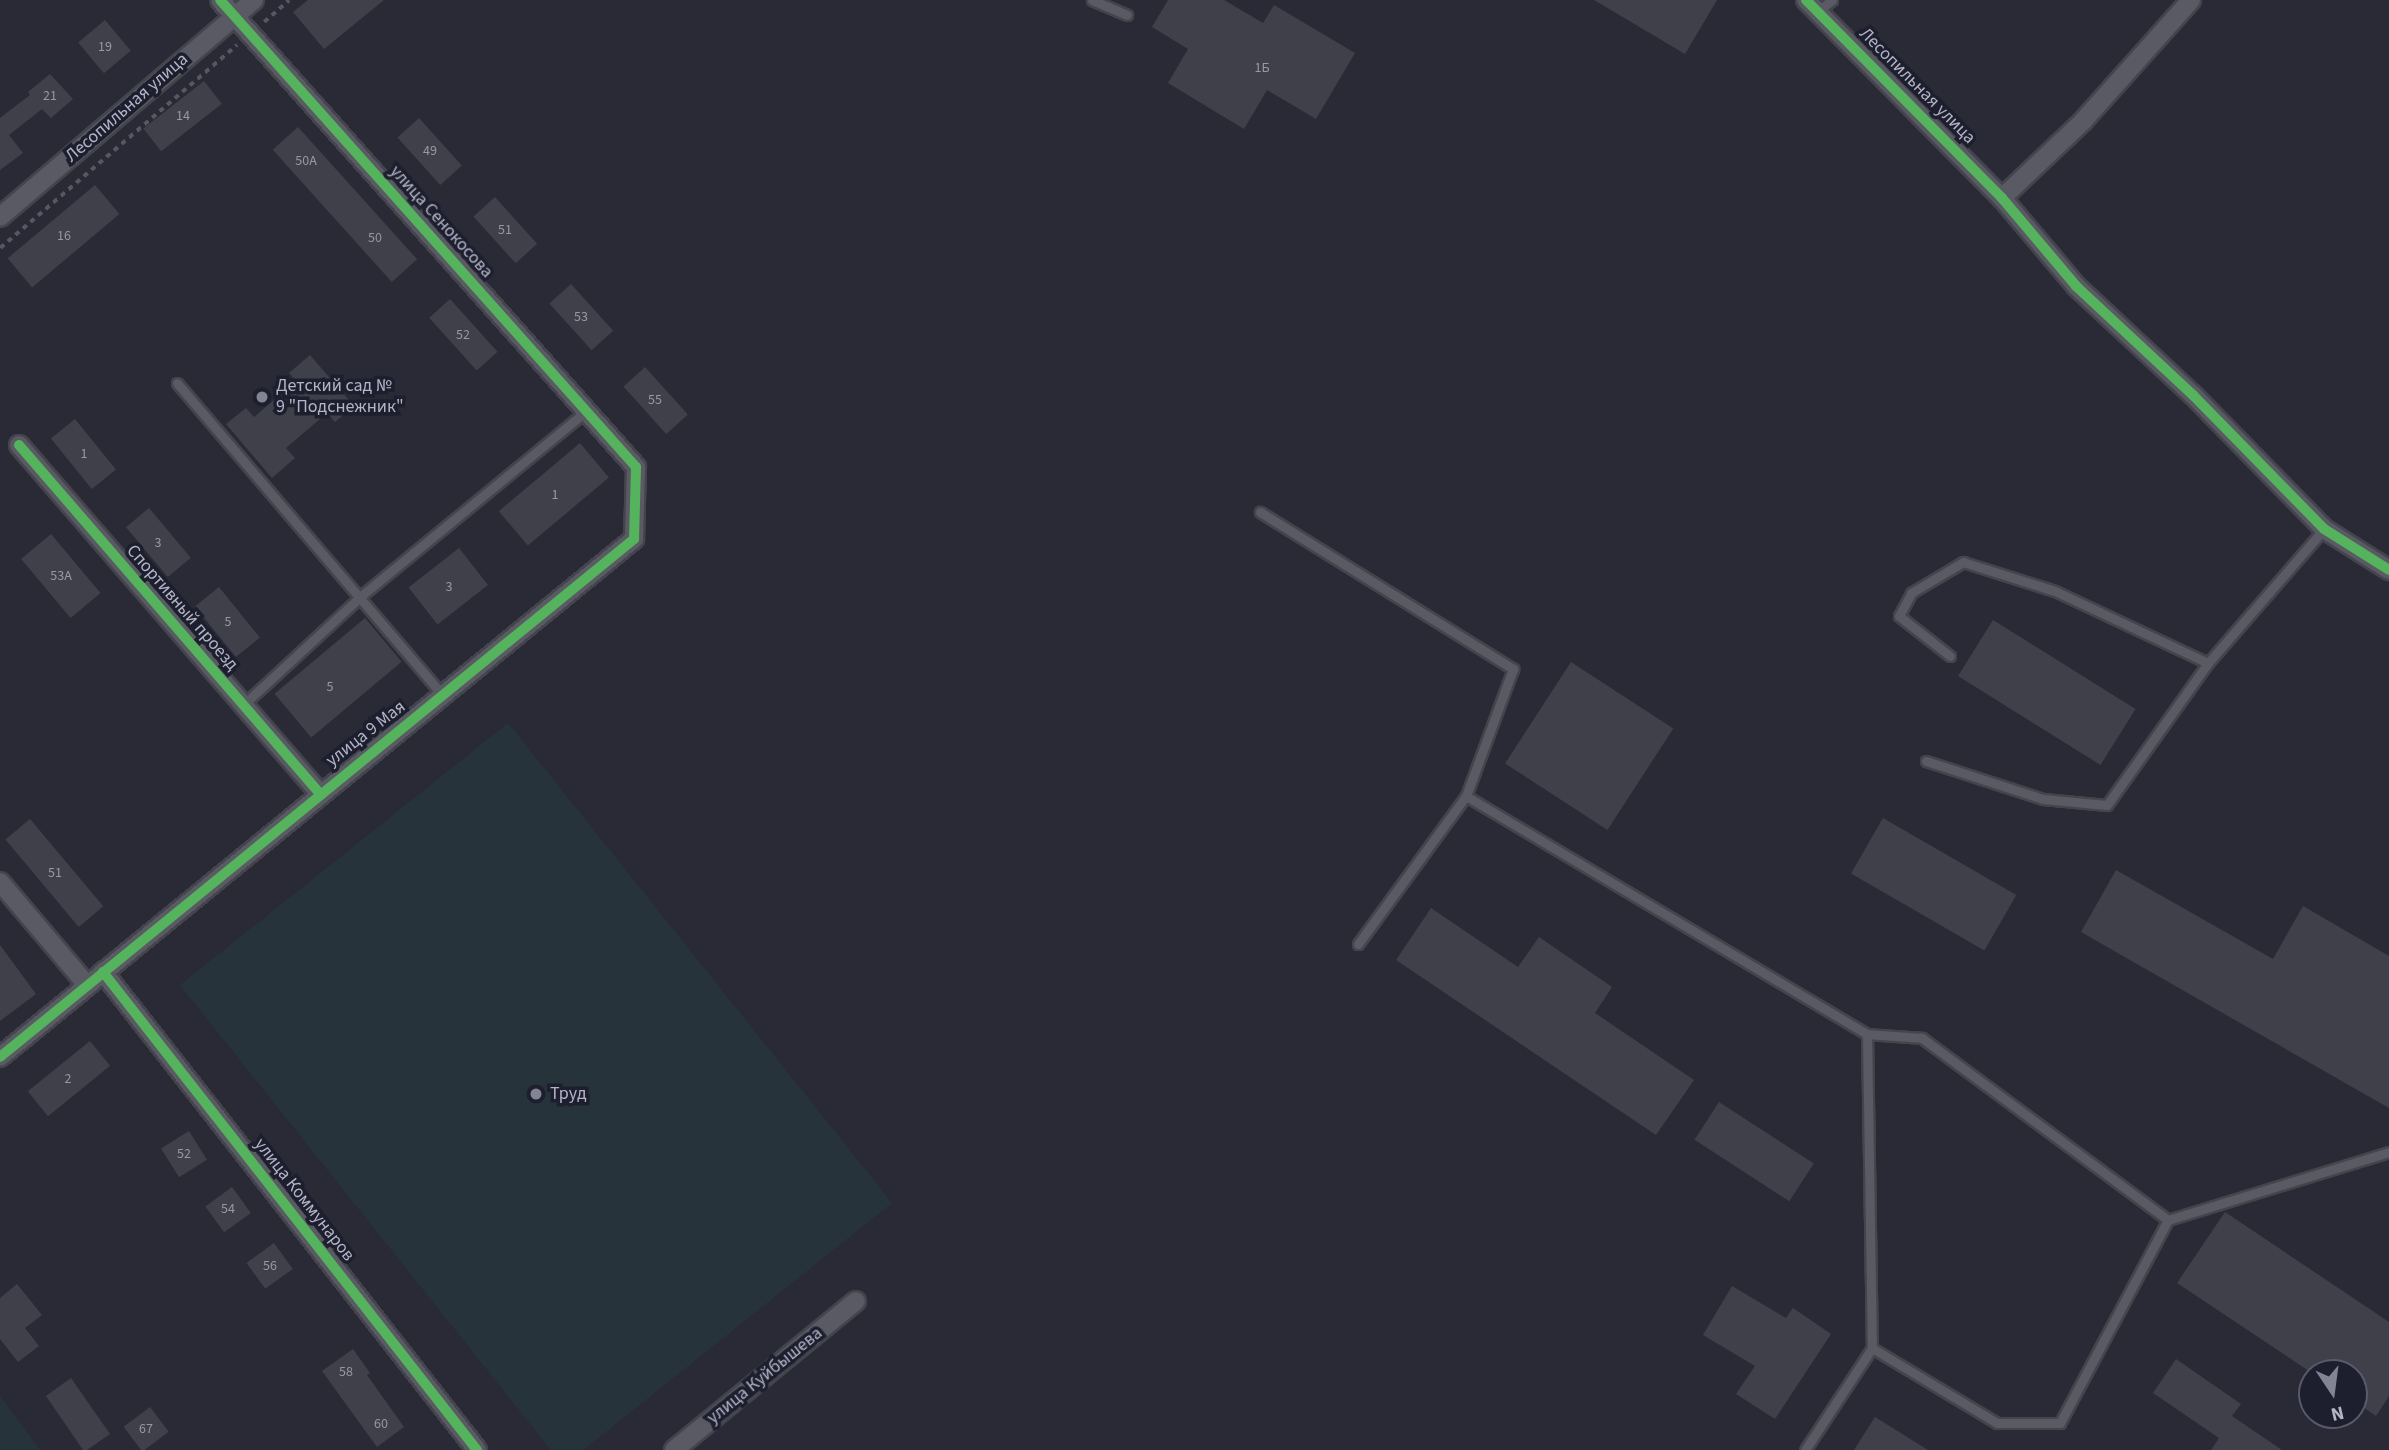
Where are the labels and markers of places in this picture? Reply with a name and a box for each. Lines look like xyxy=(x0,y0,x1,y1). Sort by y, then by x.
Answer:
place label: Детский сад № 9 "Подснежник" xyxy=(276,376,404,418)
marker: Детский сад № 9 "Подснежник" xyxy=(254,389,270,405)
place label: Труд xyxy=(550,1083,587,1105)
marker: Труд xyxy=(528,1086,544,1102)

